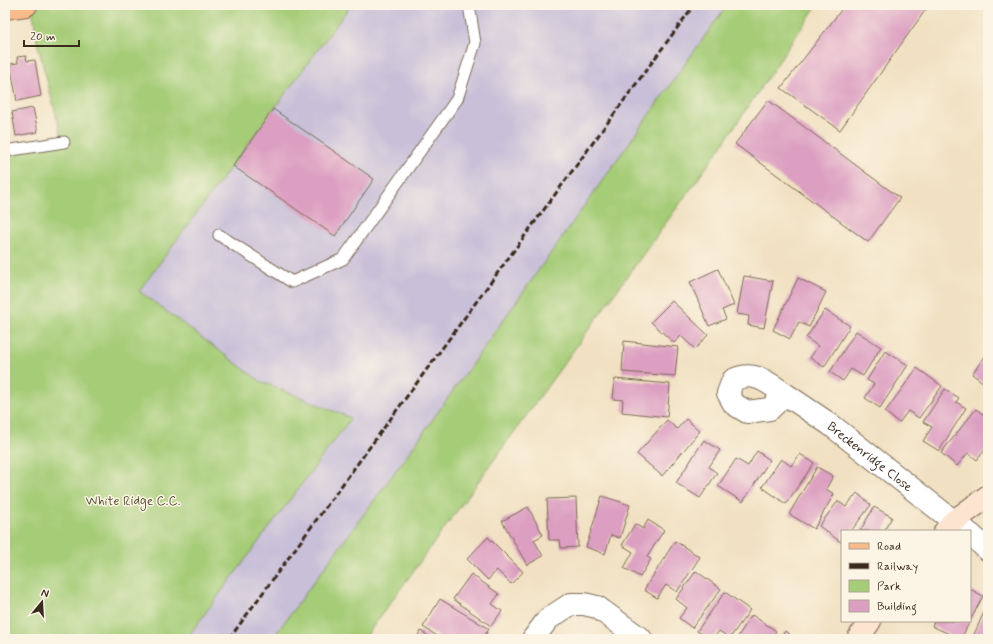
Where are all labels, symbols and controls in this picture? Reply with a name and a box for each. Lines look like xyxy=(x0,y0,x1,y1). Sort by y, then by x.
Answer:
scale bar xyxy=(24,22,79,48)
text: 20 m xyxy=(30,29,56,45)
street label: Breckenridge Close xyxy=(823,418,916,496)
park label: White Ridge C.C. xyxy=(85,493,181,511)
legend xyxy=(841,530,971,622)
text: Road xyxy=(877,539,901,555)
text: Railway xyxy=(877,559,919,575)
text: Park xyxy=(877,579,901,595)
north arrow xyxy=(22,582,62,622)
text: N xyxy=(39,586,50,601)
text: Building xyxy=(877,599,917,616)

